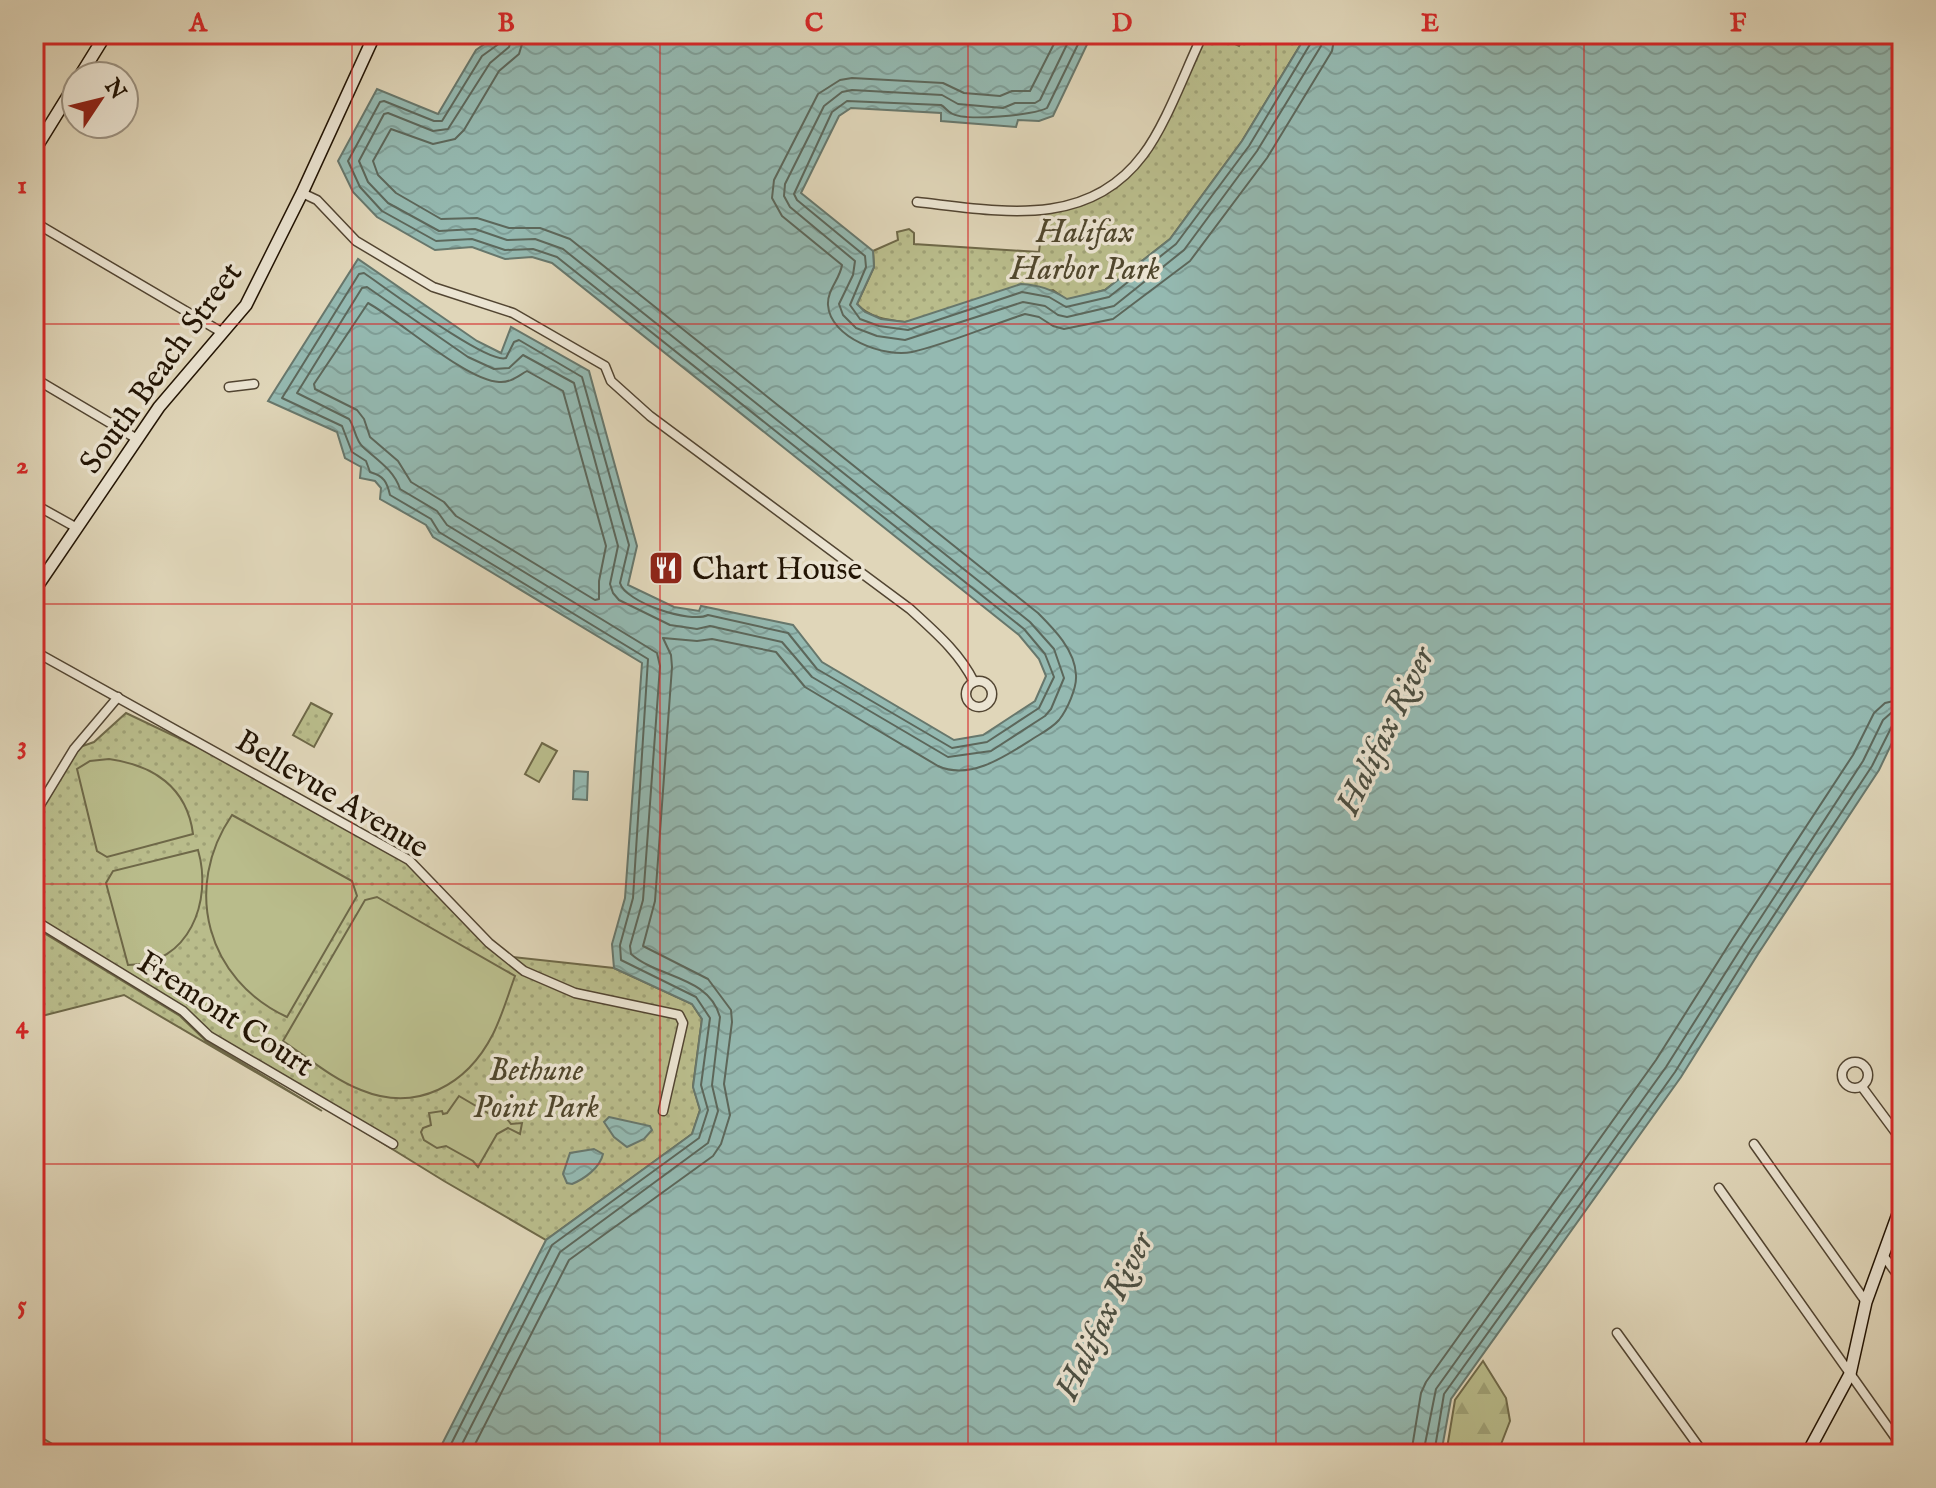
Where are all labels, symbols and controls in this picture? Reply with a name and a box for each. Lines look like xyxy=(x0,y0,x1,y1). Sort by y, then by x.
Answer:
text: A xyxy=(188,7,208,40)
text: B xyxy=(497,7,515,40)
text: C xyxy=(805,7,824,40)
text: D xyxy=(1112,7,1133,40)
text: E xyxy=(1421,7,1439,40)
text: F xyxy=(1730,7,1747,40)
north arrow xyxy=(60,60,140,140)
text: N xyxy=(97,73,132,106)
text: 1 xyxy=(17,169,27,202)
park label: Halifax Harbor Park xyxy=(1009,213,1160,291)
street label: South Beach Street xyxy=(71,254,253,482)
text: 2 xyxy=(16,449,28,482)
restaurant icon: Chart House xyxy=(647,549,685,587)
place label: Chart House xyxy=(692,550,862,591)
water label: Halifax River xyxy=(1327,639,1446,823)
street label: Bellevue Avenue xyxy=(228,721,436,869)
text: 3 xyxy=(17,729,27,762)
street label: Fremont Court xyxy=(129,943,321,1087)
text: 4 xyxy=(16,1009,30,1042)
park label: Bethune Point Park xyxy=(473,1051,599,1129)
water label: Halifax River xyxy=(1046,1224,1165,1408)
text: 5 xyxy=(17,1289,27,1322)

